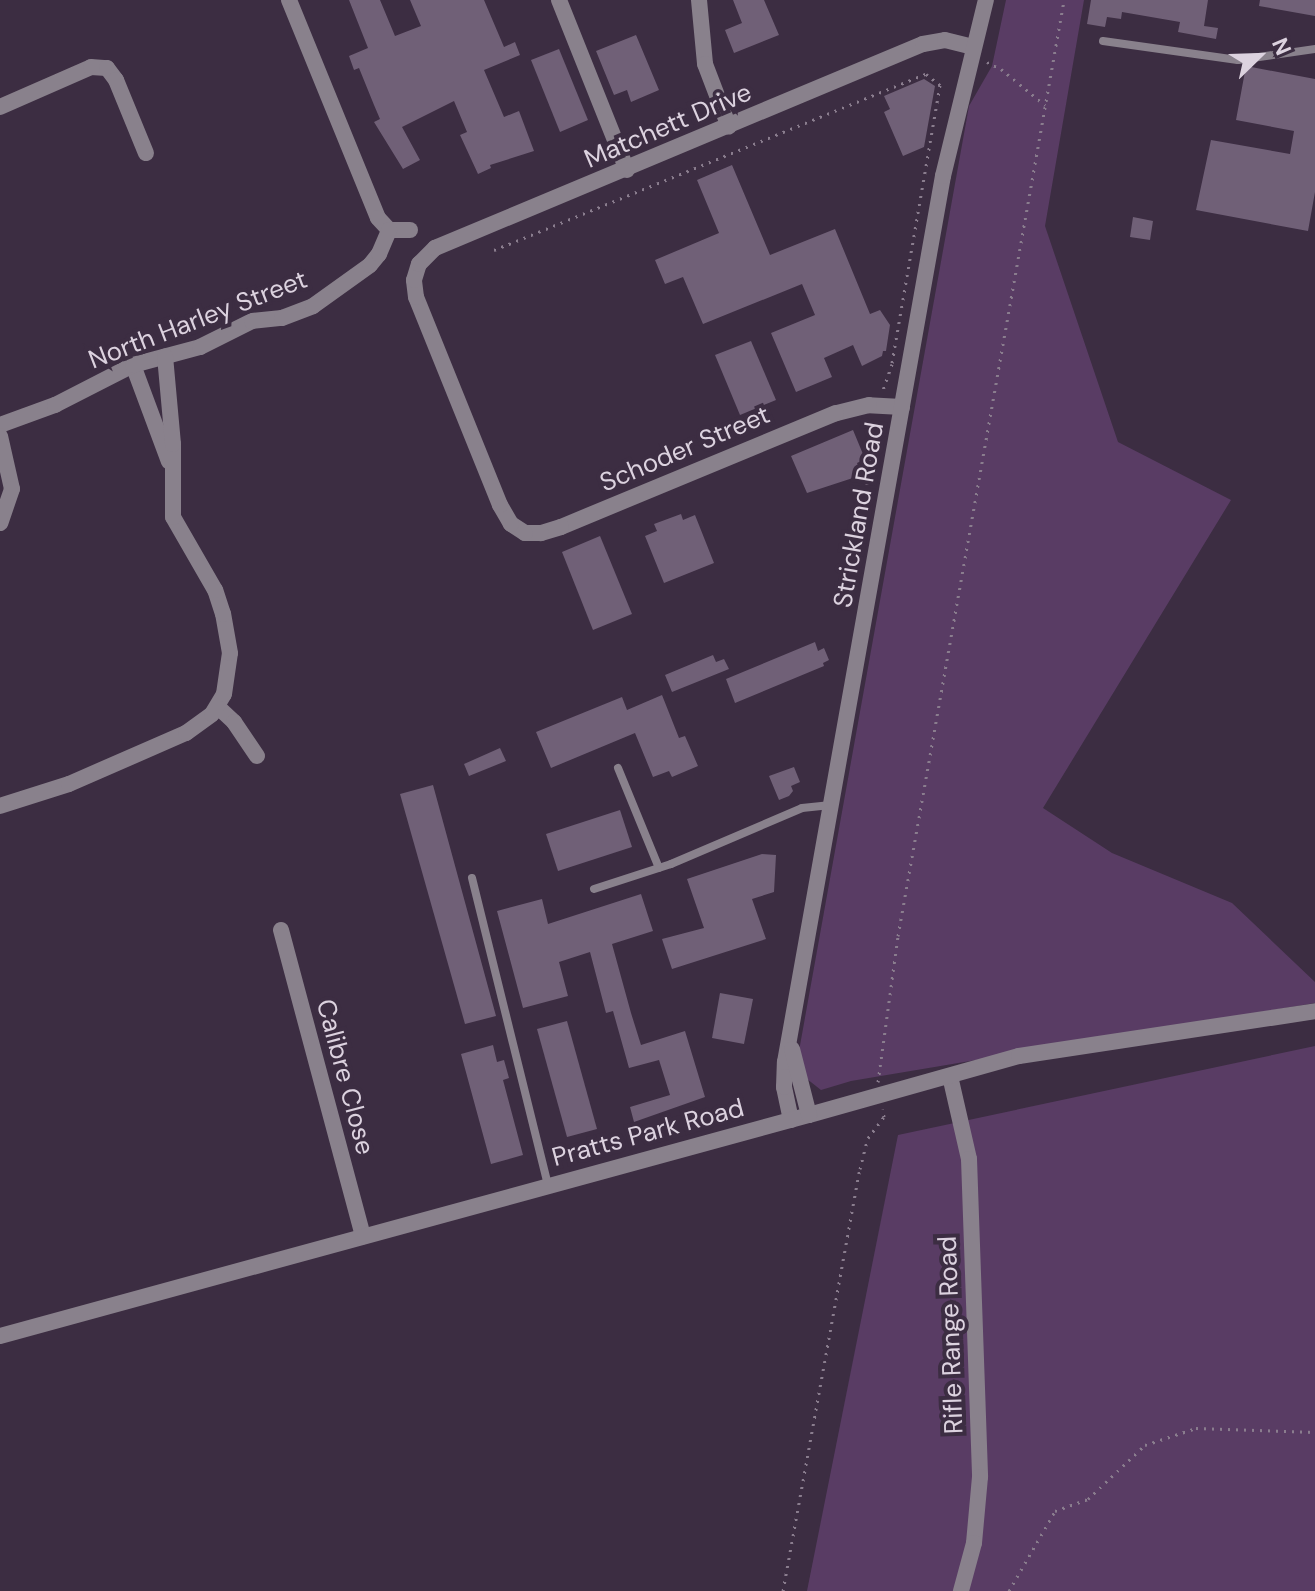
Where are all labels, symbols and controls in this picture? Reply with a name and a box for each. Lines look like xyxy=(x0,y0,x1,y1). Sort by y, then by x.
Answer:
north arrow xyxy=(1219,16,1299,96)
text: N xyxy=(1265,33,1298,59)
street label: Matchett Drive xyxy=(580,77,756,175)
street label: North Harley Street xyxy=(84,264,312,376)
street label: Schoder Street xyxy=(595,399,775,499)
street label: Strickland Road xyxy=(827,420,891,610)
street label: Calibre Close xyxy=(309,996,381,1158)
street label: Pratts Park Road xyxy=(549,1092,747,1174)
street label: Rifle Range Road xyxy=(932,1235,970,1435)

